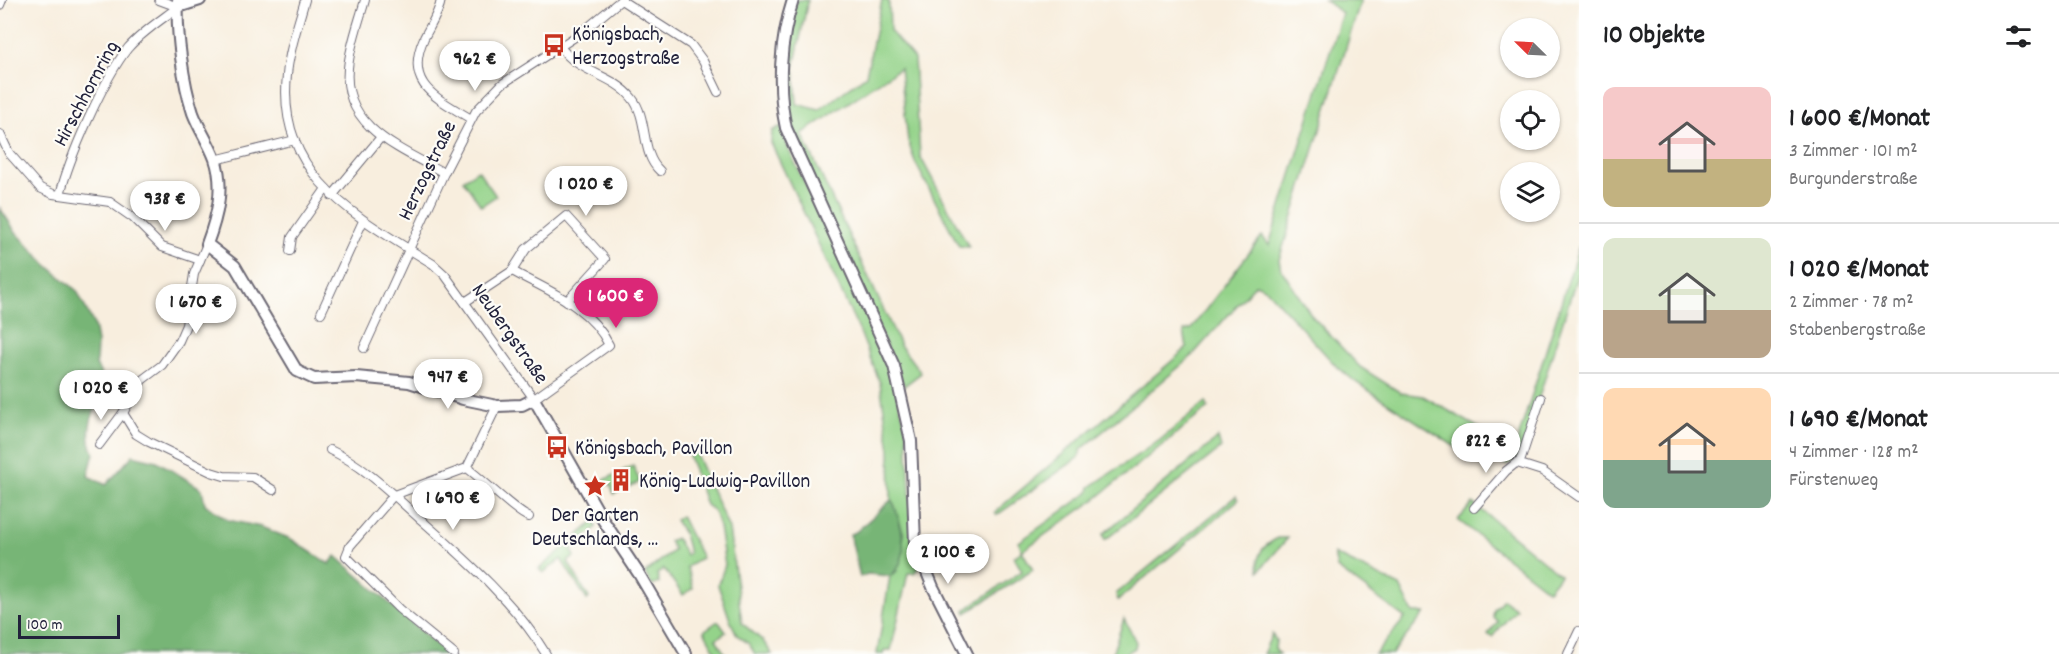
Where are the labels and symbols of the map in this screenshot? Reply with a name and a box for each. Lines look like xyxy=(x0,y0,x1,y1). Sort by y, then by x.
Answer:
north arrow xyxy=(1500,18,1560,78)
place label: Königsbach, Herzogstraße xyxy=(572,21,680,75)
bus stop icon: Königsbach, Herzogstraße xyxy=(541,32,567,58)
street label: Hirschhornring xyxy=(47,36,128,153)
pin: 962 € xyxy=(433,41,517,92)
street label: Herzogstraße xyxy=(392,116,466,226)
pin: 1 020 € xyxy=(531,166,641,217)
pin: 938 € xyxy=(123,181,207,232)
street label: Neubergstraße xyxy=(463,278,555,391)
pin: 1 600 € xyxy=(561,278,671,329)
pin: 1 670 € xyxy=(141,284,251,335)
pin: 947 € xyxy=(406,359,490,410)
pin: 1 020 € xyxy=(46,370,156,421)
pin: 822 € xyxy=(1444,423,1528,474)
bus stop icon: Königsbach, Pavillon xyxy=(544,434,570,460)
place label: Königsbach, Pavillon xyxy=(575,435,732,465)
building icon: König-Ludwig-Pavillon xyxy=(608,467,634,493)
place label: König-Ludwig-Pavillon xyxy=(639,468,810,498)
place icon: Der Garten Deutschlands, ... xyxy=(582,473,608,499)
pin: 1 690 € xyxy=(398,480,508,531)
place label: Der Garten Deutschlands, ... xyxy=(532,502,658,556)
pin: 2 100 € xyxy=(893,534,1003,585)
scale bar xyxy=(18,612,120,640)

